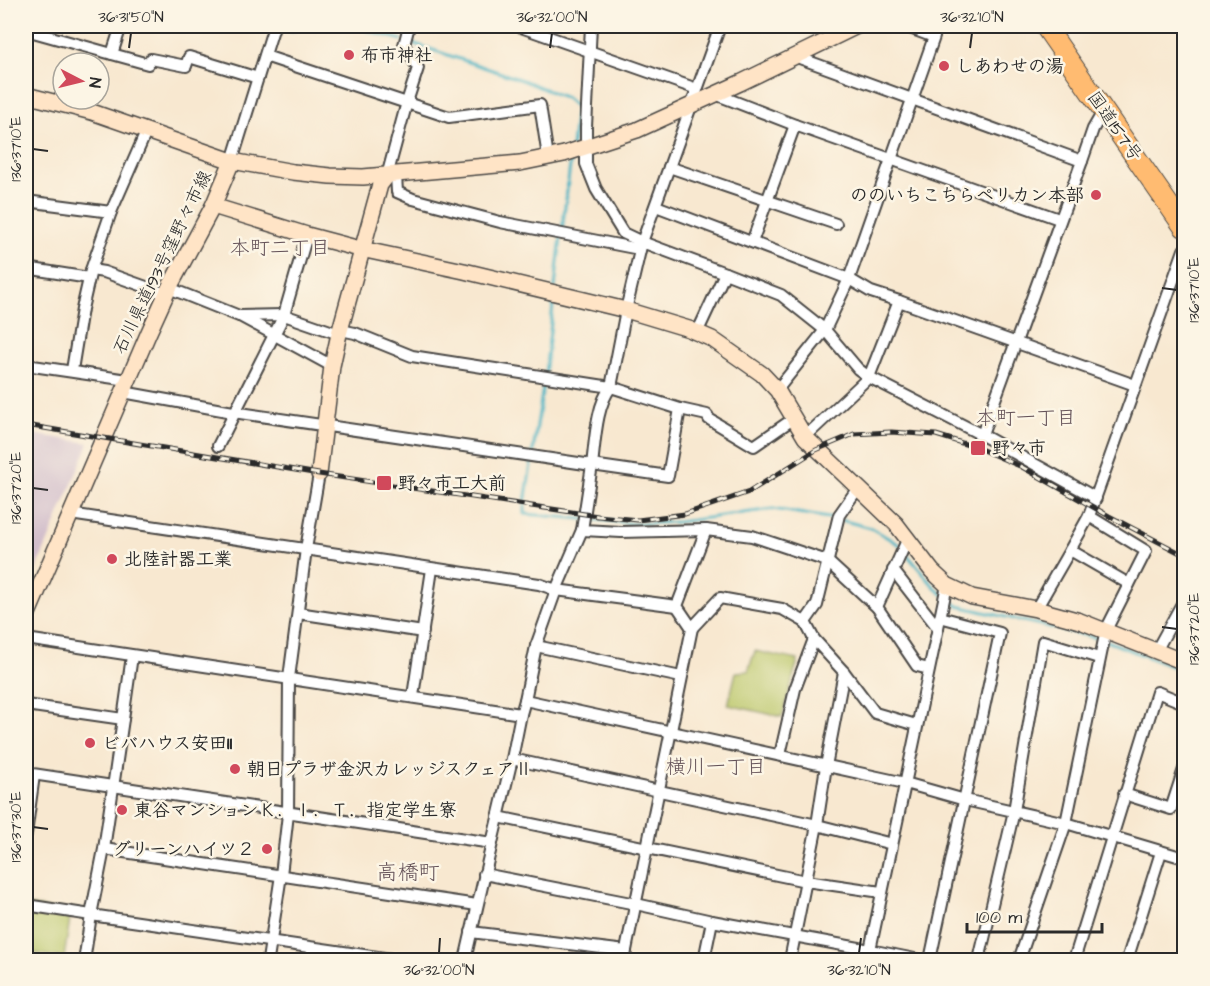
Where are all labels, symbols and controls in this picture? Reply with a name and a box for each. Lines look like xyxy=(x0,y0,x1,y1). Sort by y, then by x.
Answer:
text: 36°31'50"N xyxy=(98,7,164,28)
text: 36°32'00"N xyxy=(517,7,587,28)
text: 36°32'10"N xyxy=(940,7,1004,28)
place label: 布市神社 xyxy=(361,43,433,68)
marker: 布市神社 xyxy=(342,48,356,62)
north arrow xyxy=(51,51,111,111)
place label: しあわせの湯 xyxy=(956,54,1064,79)
marker: しあわせの湯 xyxy=(937,59,951,73)
text: N xyxy=(83,76,106,89)
street label: 国道157号 xyxy=(1081,86,1148,166)
text: 136°37'10"E xyxy=(6,116,27,182)
street label: 石川県道193号窪野々市線 xyxy=(107,166,218,358)
place label: ののいちこちらペリカン本部 xyxy=(850,183,1084,208)
marker: ののいちこちらペリカン本部 xyxy=(1089,188,1103,202)
district label: 本町二丁目 xyxy=(230,234,330,262)
text: 136°37'10"E xyxy=(1184,257,1205,323)
district label: 本町一丁目 xyxy=(976,404,1076,432)
place label: 野々市 xyxy=(992,436,1046,461)
marker: 野々市 xyxy=(969,439,987,457)
text: 136°37'20"E xyxy=(6,452,27,524)
place label: 野々市工大前 xyxy=(398,471,506,496)
marker: 野々市工大前 xyxy=(375,474,393,492)
place label: 北陸計器工業 xyxy=(124,547,232,572)
marker: 北陸計器工業 xyxy=(105,552,119,566)
text: 136°37'20"E xyxy=(1184,593,1205,665)
place label: ビバハウス安田II xyxy=(102,731,233,756)
marker: ビバハウス安田II xyxy=(83,736,97,750)
district label: 横川一丁目 xyxy=(666,753,766,781)
place label: 朝日プラザ金沢カレッジスクェアⅡ xyxy=(247,757,532,782)
marker: 朝日プラザ金沢カレッジスクェアⅡ xyxy=(228,762,242,776)
text: 136°37'30"E xyxy=(6,791,27,863)
place label: 東谷マンションＫ．Ｉ．Ｔ．指定学生寮 xyxy=(134,798,457,823)
marker: 東谷マンションＫ．Ｉ．Ｔ．指定学生寮 xyxy=(115,803,129,817)
place label: グリーンハイツ２ xyxy=(113,837,255,862)
marker: グリーンハイツ２ xyxy=(260,842,274,856)
district label: 高橋町 xyxy=(377,858,440,887)
scale bar xyxy=(967,896,1102,934)
text: 100 m xyxy=(976,905,1022,930)
text: 36°32'00"N xyxy=(404,960,474,981)
text: 36°32'10"N xyxy=(827,960,891,981)

